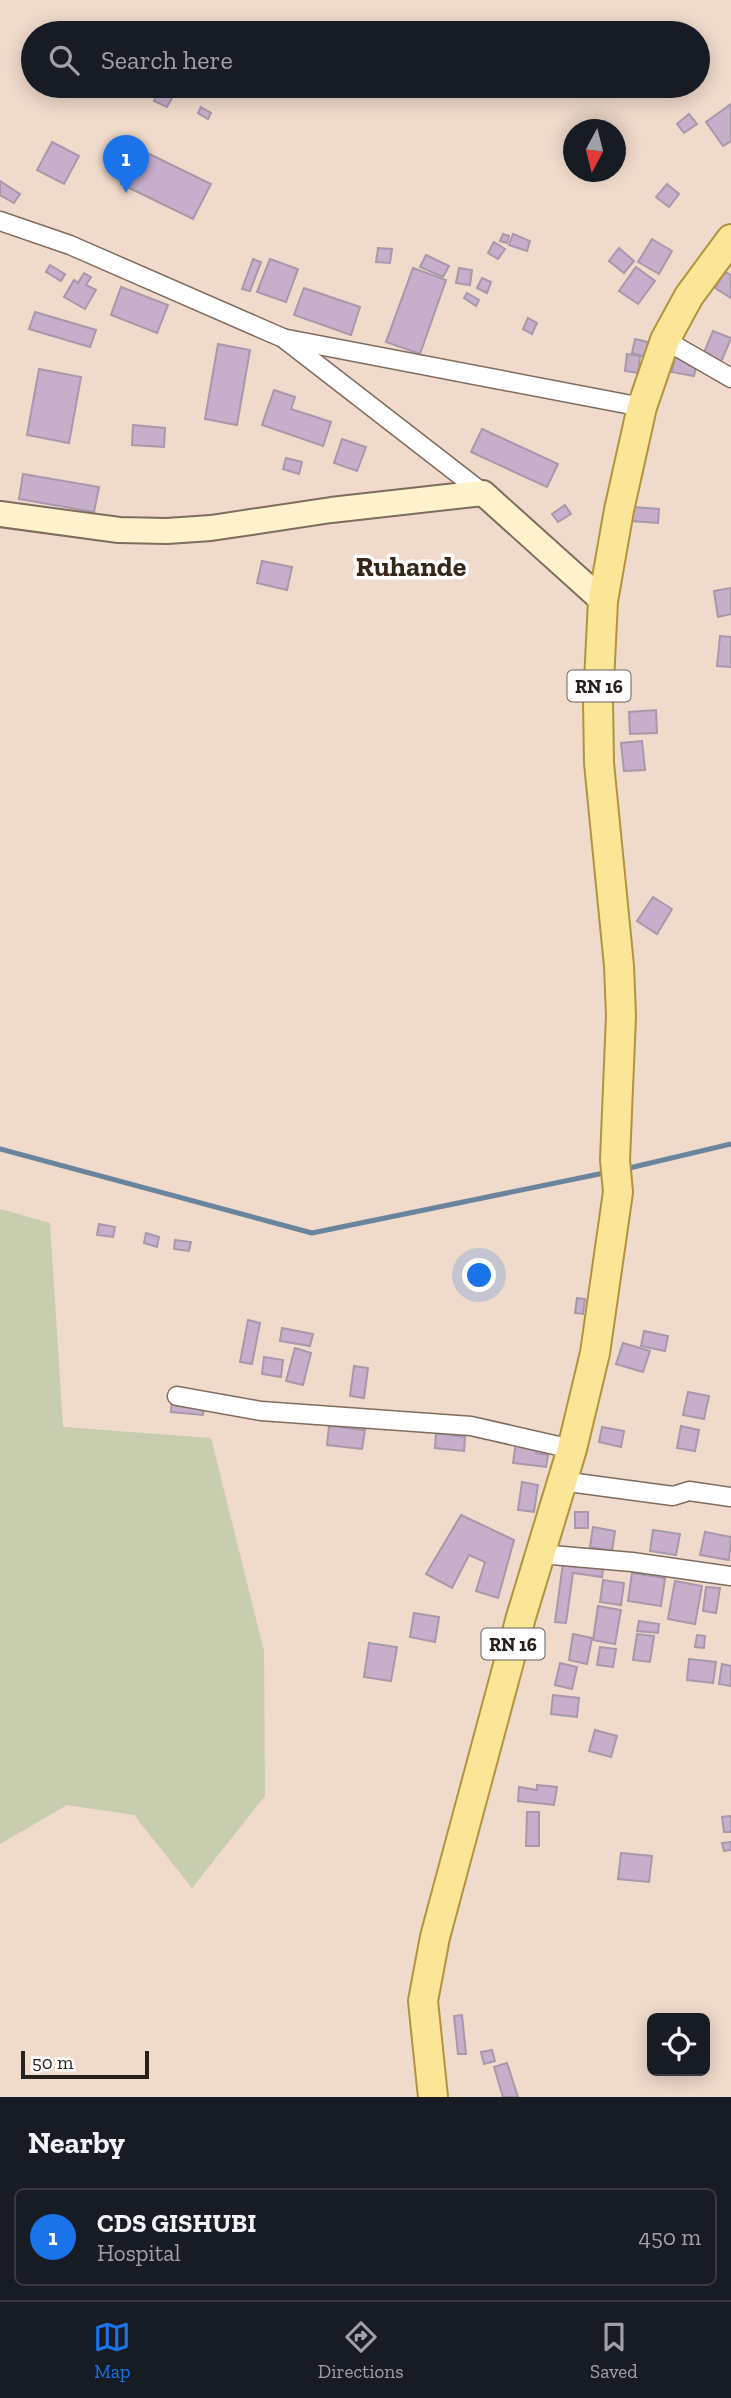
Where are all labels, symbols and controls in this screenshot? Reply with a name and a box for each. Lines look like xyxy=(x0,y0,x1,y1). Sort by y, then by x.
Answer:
search box xyxy=(21,21,710,98)
icon: search xyxy=(45,41,83,79)
text: Search here xyxy=(101,44,233,76)
north arrow xyxy=(563,119,626,182)
pin: 1 xyxy=(103,135,149,193)
district label: Ruhande xyxy=(356,550,466,583)
road number: RN 16 xyxy=(568,670,630,702)
your location xyxy=(462,1258,496,1292)
road number: RN 16 xyxy=(482,1628,544,1660)
map controls xyxy=(647,2013,710,2076)
button: locate xyxy=(647,2013,710,2076)
scale bar xyxy=(21,2048,149,2080)
text: 50 m xyxy=(32,2051,73,2074)
text: Nearby xyxy=(28,2125,125,2161)
text: CDS GISHUBI xyxy=(97,2207,256,2239)
text: 1 xyxy=(48,2223,58,2251)
text: 450 m xyxy=(639,2223,701,2251)
text: Hospital xyxy=(97,2239,181,2267)
tab: Map xyxy=(93,2318,131,2383)
tab: Directions xyxy=(318,2318,404,2383)
tab: Saved xyxy=(590,2318,638,2383)

